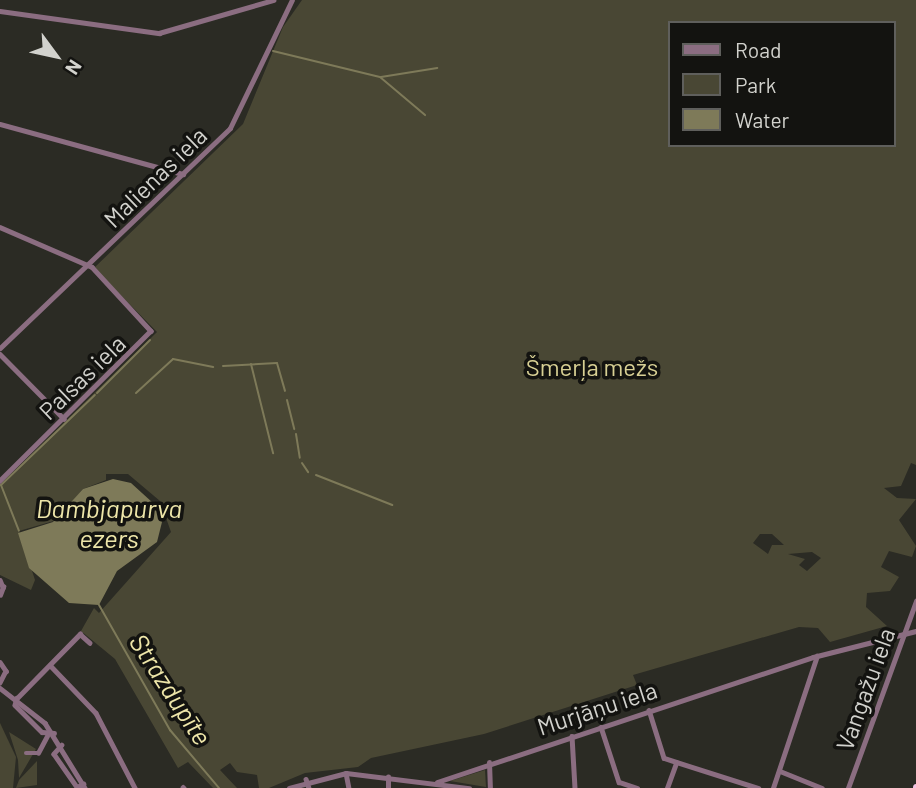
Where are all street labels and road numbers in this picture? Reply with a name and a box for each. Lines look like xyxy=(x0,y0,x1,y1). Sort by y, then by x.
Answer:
street label: Malienas iela xyxy=(97,121,213,233)
street label: Palsas iela xyxy=(33,329,131,425)
street label: Vangažu iela xyxy=(830,624,900,754)
street label: Murjāņu iela xyxy=(534,675,660,741)

